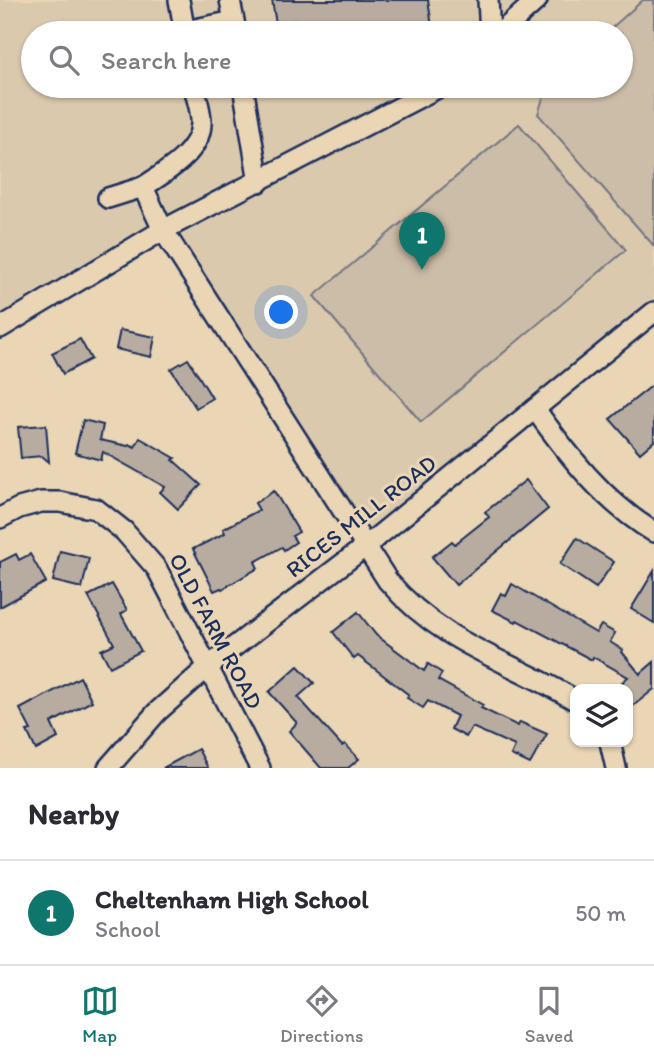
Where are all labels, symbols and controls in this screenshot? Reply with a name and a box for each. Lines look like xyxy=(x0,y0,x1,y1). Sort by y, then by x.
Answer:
search box xyxy=(21,21,633,98)
icon: search xyxy=(45,41,83,79)
text: Search here xyxy=(101,44,231,76)
pin: 1 xyxy=(399,212,445,270)
your location xyxy=(264,295,298,329)
street label: RICES MILL ROAD xyxy=(280,449,442,583)
street label: OLD FARM ROAD xyxy=(163,548,269,714)
map controls xyxy=(570,684,633,747)
button: layers xyxy=(570,684,633,747)
text: Nearby xyxy=(28,795,119,832)
text: Cheltenham High School xyxy=(95,883,369,915)
text: 1 xyxy=(46,899,56,927)
text: 50 m xyxy=(575,899,626,927)
text: School xyxy=(95,915,160,943)
tab: Map xyxy=(81,982,119,1047)
tab: Directions xyxy=(280,982,364,1047)
tab: Saved xyxy=(525,982,573,1047)

